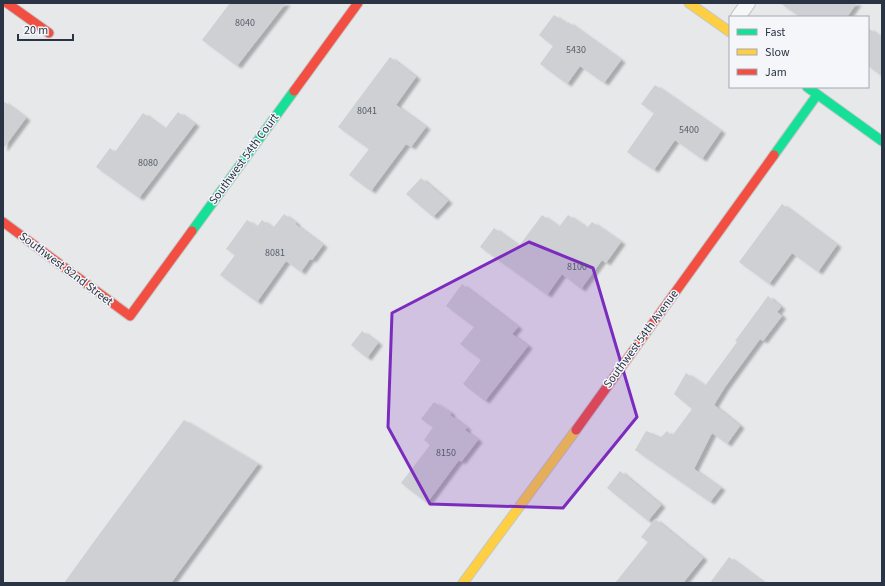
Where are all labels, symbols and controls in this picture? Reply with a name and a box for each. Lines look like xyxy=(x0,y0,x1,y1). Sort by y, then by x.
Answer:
scale bar xyxy=(18,16,73,42)
house number: 8040 xyxy=(235,16,255,30)
legend xyxy=(729,16,869,88)
text: 20 m xyxy=(24,22,48,39)
text: Fast xyxy=(765,24,785,41)
house number: 5430 xyxy=(566,43,586,57)
text: Slow xyxy=(765,44,790,61)
text: Jam xyxy=(765,64,787,81)
house number: 8041 xyxy=(357,104,377,118)
street label: Southwest 54th Court xyxy=(205,110,283,208)
house number: 5400 xyxy=(679,123,699,137)
house number: 8080 xyxy=(138,156,158,170)
street label: Southwest 82nd Street xyxy=(16,228,116,310)
house number: 8081 xyxy=(265,246,285,260)
house number: 8100 xyxy=(567,260,587,274)
street label: Southwest 54th Avenue xyxy=(600,286,682,392)
house number: 8150 xyxy=(436,446,456,460)

